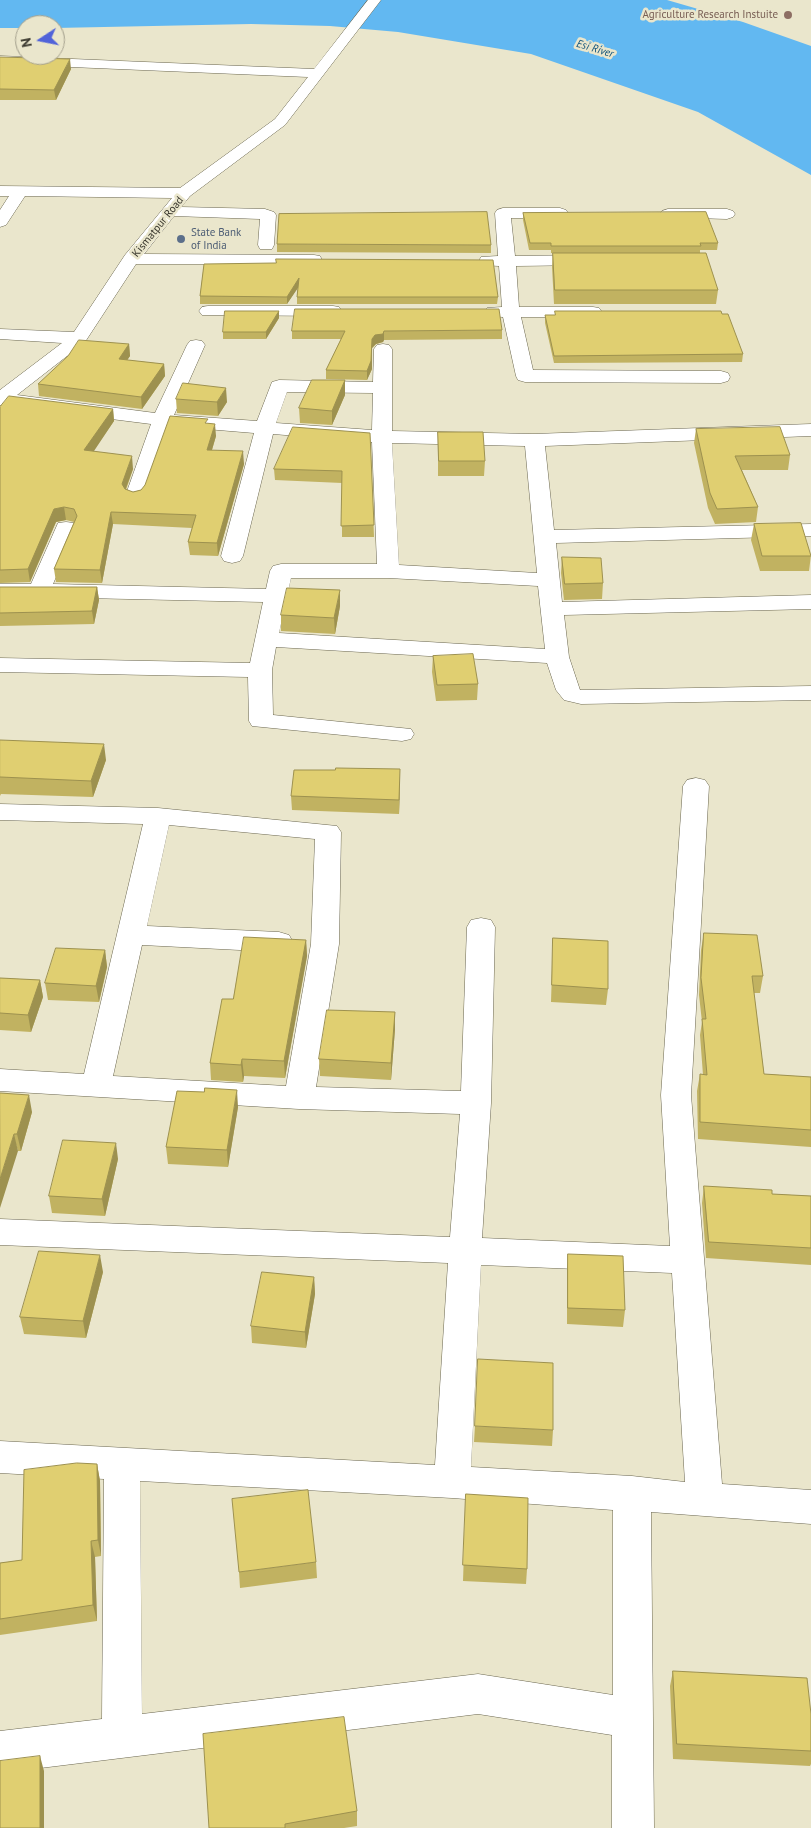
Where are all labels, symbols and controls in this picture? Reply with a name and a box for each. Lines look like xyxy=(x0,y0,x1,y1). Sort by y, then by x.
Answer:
place label: Agriculture Research Instuite xyxy=(643,8,778,22)
marker: Agriculture Research Instuite xyxy=(782,9,794,21)
north arrow xyxy=(15,15,65,65)
text: N xyxy=(17,36,36,49)
water label: Esi River xyxy=(575,37,615,61)
street label: Kismatpur Road xyxy=(130,194,186,260)
place label: State Bank of India xyxy=(191,226,241,252)
marker: State Bank of India xyxy=(175,233,187,245)

